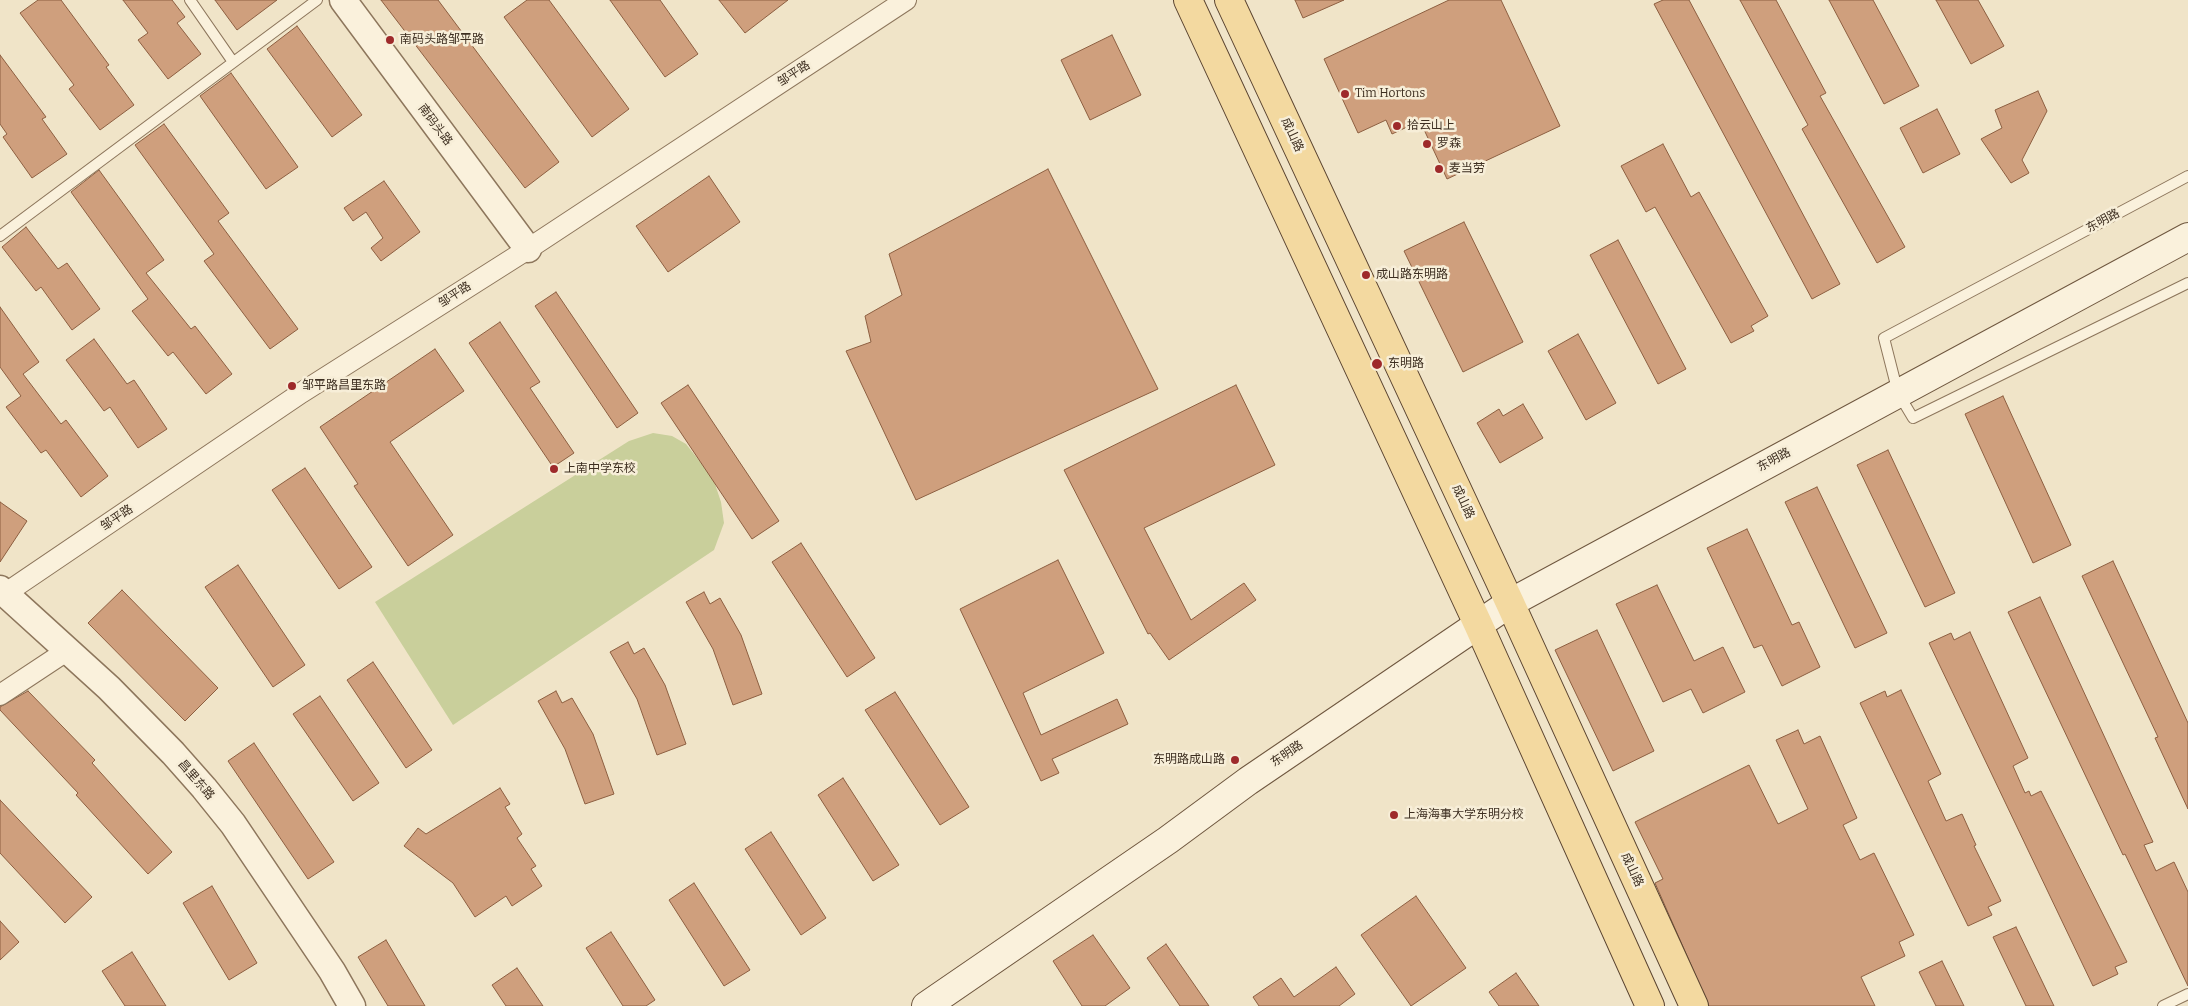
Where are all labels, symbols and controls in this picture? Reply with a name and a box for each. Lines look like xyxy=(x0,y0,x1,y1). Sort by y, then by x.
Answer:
place label: 南码头路邹平路 xyxy=(400,33,484,47)
marker: 南码头路邹平路 xyxy=(384,34,396,46)
street label: 邹平路 xyxy=(775,58,813,90)
place label: Tim Hortons xyxy=(1355,87,1425,101)
marker: Tim Hortons xyxy=(1339,88,1351,100)
street label: 南码头路 xyxy=(415,101,455,149)
street label: 成山路 xyxy=(1278,116,1306,154)
place label: 拾云山上 xyxy=(1407,119,1455,133)
marker: 拾云山上 xyxy=(1391,120,1403,132)
place label: 罗森 xyxy=(1437,137,1461,151)
marker: 罗森 xyxy=(1421,138,1433,150)
place label: 麦当劳 xyxy=(1449,162,1485,176)
marker: 麦当劳 xyxy=(1433,163,1445,175)
street label: 东明路 xyxy=(2084,206,2122,236)
place label: 成山路东明路 xyxy=(1376,268,1448,282)
marker: 成山路东明路 xyxy=(1360,269,1372,281)
street label: 邹平路 xyxy=(436,279,474,311)
marker: 东明路 xyxy=(1370,357,1384,371)
place label: 东明路 xyxy=(1388,357,1424,371)
place label: 邹平路昌里东路 xyxy=(302,379,386,393)
marker: 邹平路昌里东路 xyxy=(286,380,298,392)
street label: 东明路 xyxy=(1755,445,1793,475)
place label: 上南中学东校 xyxy=(564,462,636,476)
marker: 上南中学东校 xyxy=(548,463,560,475)
street label: 成山路 xyxy=(1449,483,1477,521)
street label: 邹平路 xyxy=(98,502,136,534)
street label: 东明路 xyxy=(1268,738,1306,770)
place label: 东明路成山路 xyxy=(1153,753,1225,767)
marker: 东明路成山路 xyxy=(1229,754,1241,766)
street label: 昌里东路 xyxy=(175,757,217,803)
place label: 上海海事大学东明分校 xyxy=(1404,808,1524,822)
marker: 上海海事大学东明分校 xyxy=(1388,809,1400,821)
street label: 成山路 xyxy=(1618,851,1646,889)

